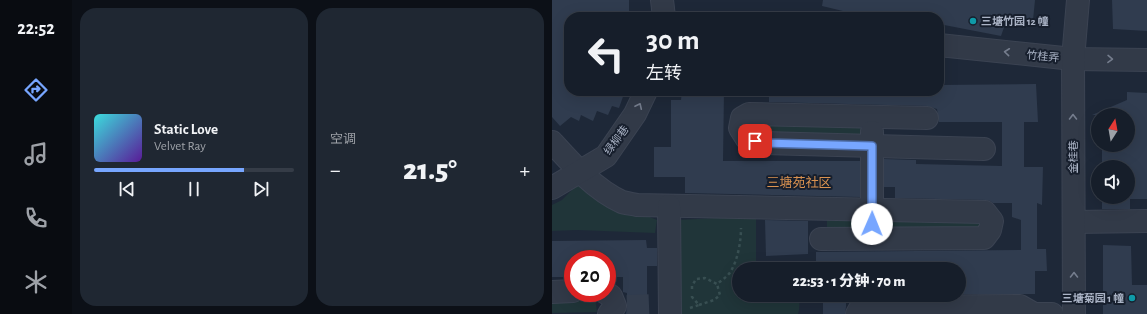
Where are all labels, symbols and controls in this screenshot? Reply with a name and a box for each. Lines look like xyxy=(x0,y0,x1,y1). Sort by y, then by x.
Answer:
place label: 三塘竹园 12 幢 xyxy=(981,15,1048,27)
marker: 三塘竹园 12 幢 xyxy=(968,16,978,26)
text: 22:52 xyxy=(17,20,55,38)
text: 30 m xyxy=(646,27,699,55)
icon: left xyxy=(580,28,632,80)
one-way arrow xyxy=(1004,48,1010,57)
street label: 竹桂弄 xyxy=(1026,48,1060,64)
one-way arrow xyxy=(1107,55,1113,63)
text: 左转 xyxy=(646,65,682,83)
icon: directions xyxy=(22,76,50,104)
one-way arrow xyxy=(634,103,642,110)
north arrow xyxy=(1091,108,1135,152)
map controls xyxy=(1091,108,1135,204)
one-way arrow xyxy=(1069,114,1077,120)
text: Static Love xyxy=(154,122,218,137)
street label: 绿柳巷 xyxy=(601,123,631,157)
pin xyxy=(738,124,772,158)
icon: arrive xyxy=(744,130,766,152)
text: 空调 xyxy=(330,133,356,146)
icon: music xyxy=(22,140,50,168)
text: Velvet Ray xyxy=(154,140,206,153)
street label: 金桂巷 xyxy=(1067,141,1079,174)
text: 21.5° xyxy=(403,155,457,185)
text: − xyxy=(330,159,341,181)
text: + xyxy=(519,159,530,181)
button: sound xyxy=(1091,160,1135,204)
district label: 三塘苑社区 xyxy=(766,175,832,190)
icon: previous xyxy=(116,178,138,200)
icon: pause xyxy=(183,178,205,200)
icon: next xyxy=(250,178,272,200)
position arrow xyxy=(851,203,893,245)
icon: phone xyxy=(22,204,50,232)
speed limit sign: 20 xyxy=(564,250,616,302)
icon: climate xyxy=(22,268,50,296)
one-way arrow xyxy=(1070,272,1078,278)
text: 22:53 · 1 分钟 · 70 m xyxy=(793,274,905,289)
place label: 三塘菊园 1 幢 xyxy=(1062,292,1124,304)
marker: 三塘菊园 1 幢 xyxy=(1127,293,1137,303)

